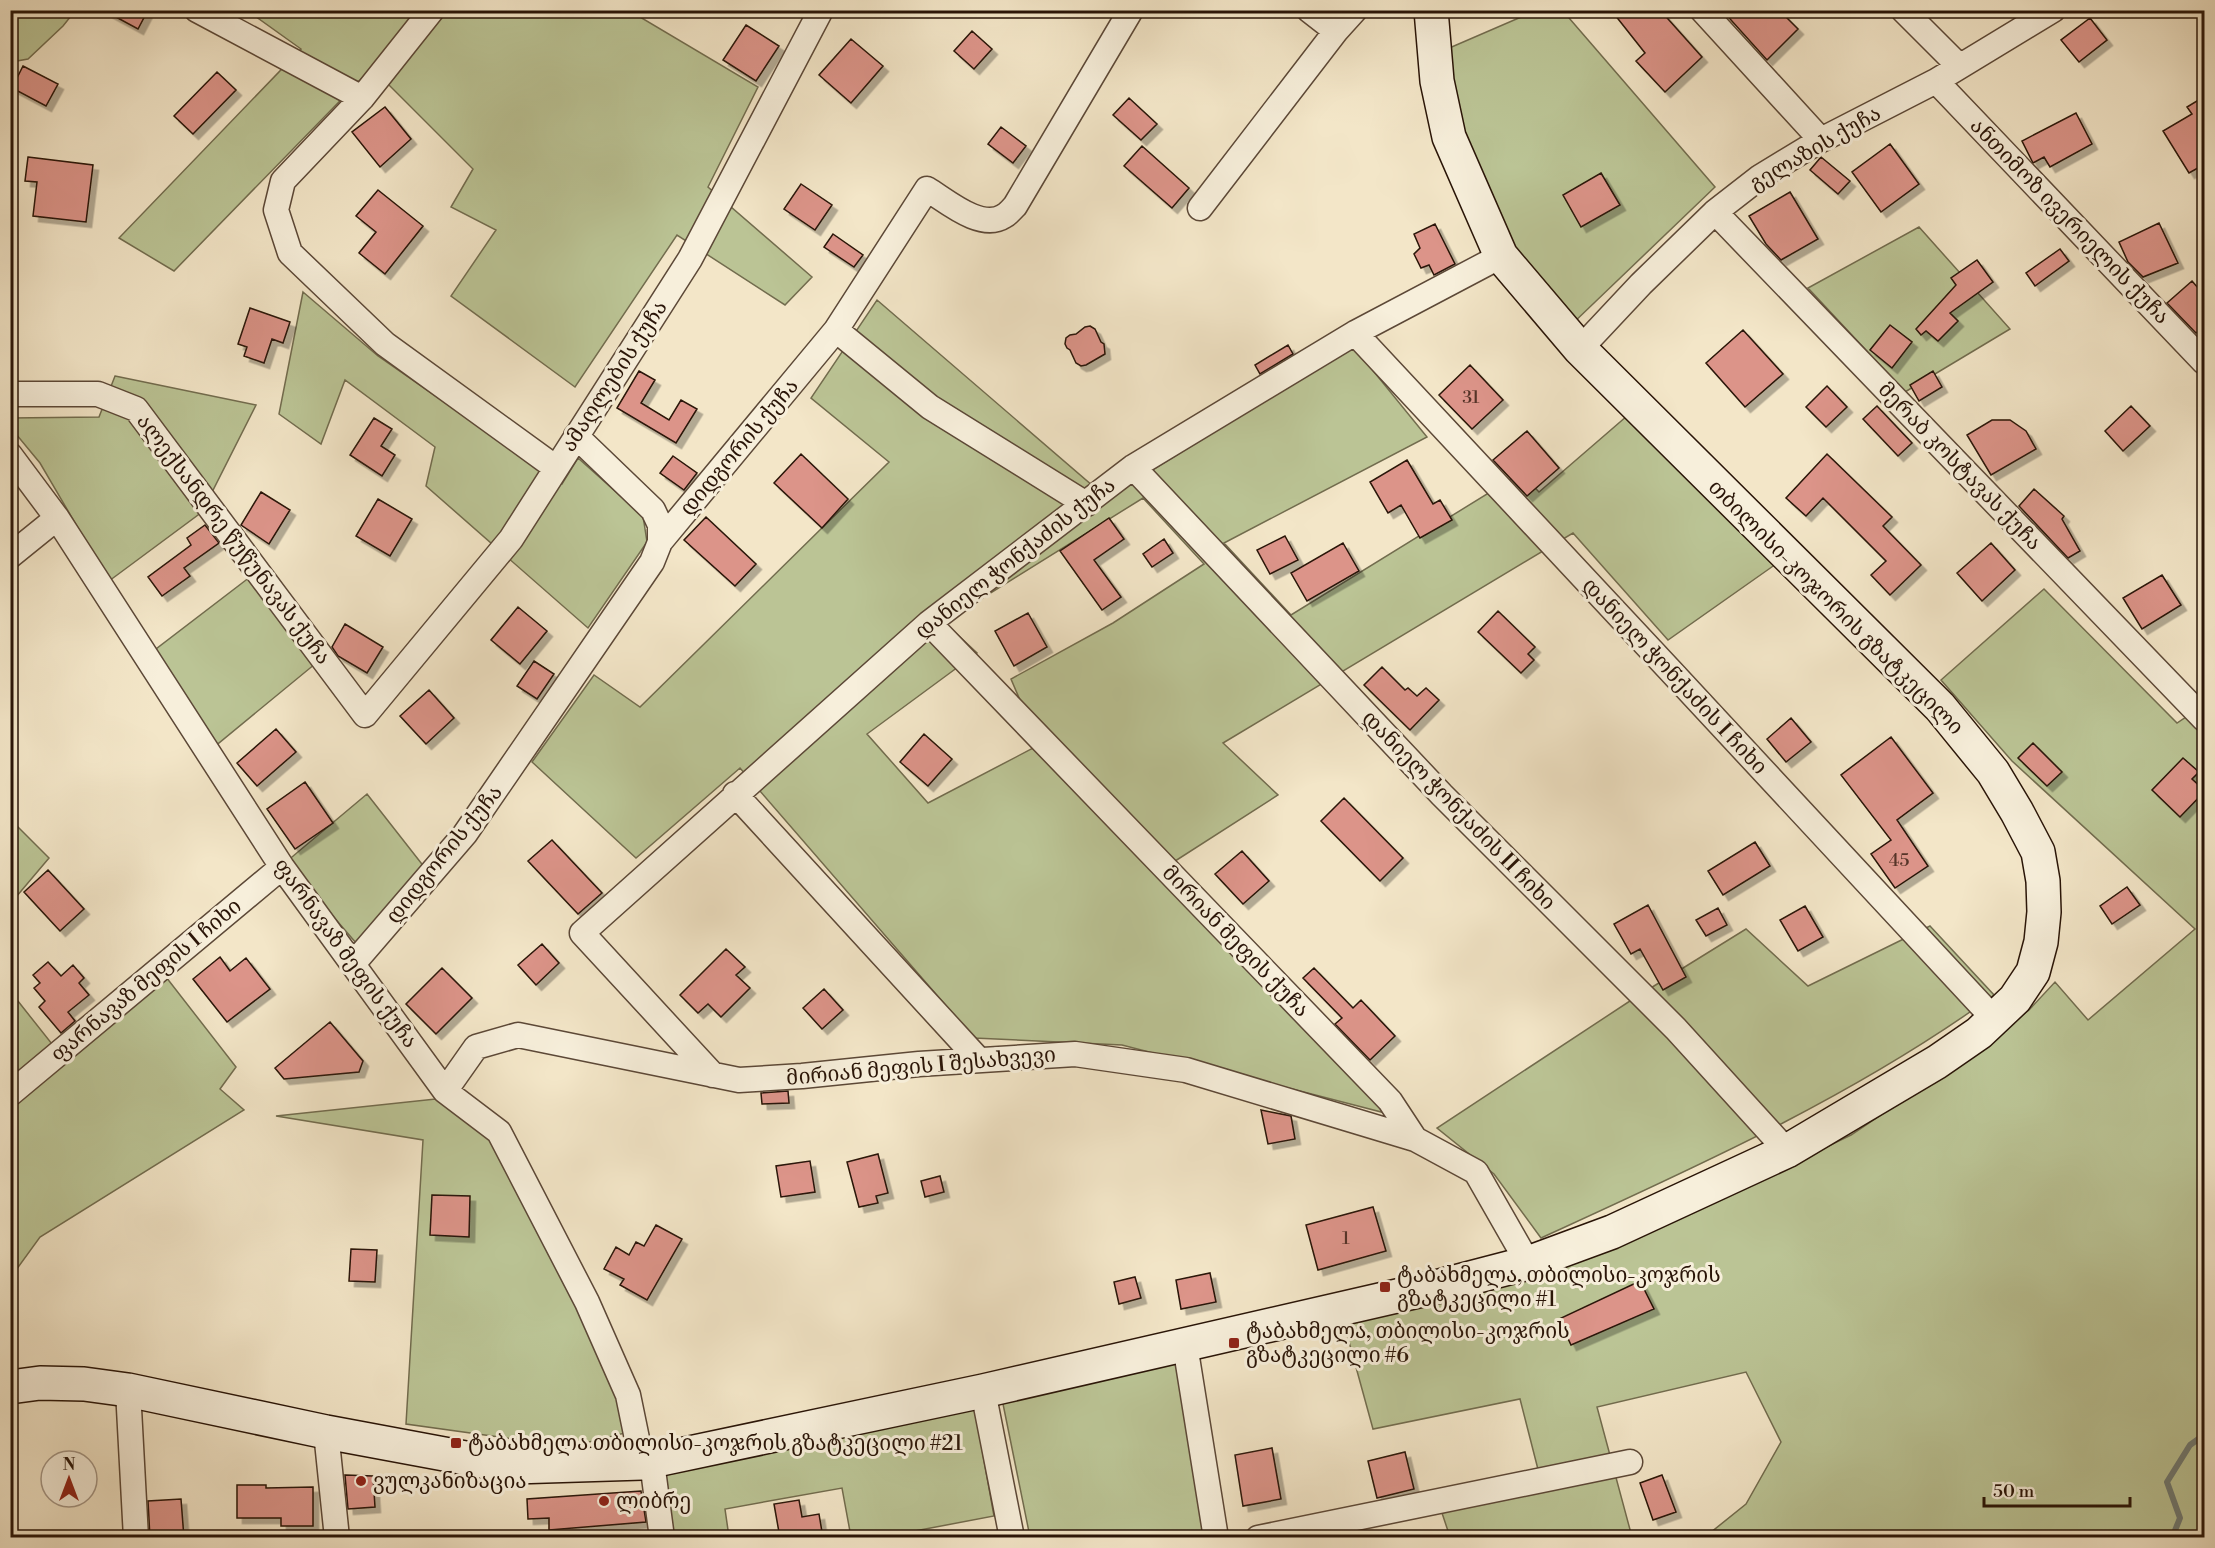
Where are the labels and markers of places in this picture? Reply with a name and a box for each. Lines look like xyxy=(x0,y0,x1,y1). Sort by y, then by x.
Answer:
place label: ტაბახმელა, თბილისი-კოჯრის გზატკეცილი #1 xyxy=(1397,1263,1721,1313)
marker: ტაბახმელა, თბილისი-კოჯრის გზატკეცილი #1 xyxy=(1378,1280,1392,1294)
place label: ტაბახმელა, თბილისი-კოჯრის გზატკეცილი #6 xyxy=(1246,1319,1570,1369)
marker: ტაბახმელა, თბილისი-კოჯრის გზატკეცილი #6 xyxy=(1227,1336,1241,1350)
place label: ტაბახმელა თბილისი-კოჯრის გზატკეცილი #21 xyxy=(468,1431,963,1457)
marker: ტაბახმელა თბილისი-კოჯრის გზატკეცილი #21 xyxy=(449,1436,463,1450)
place label: ვულკანიზაცია xyxy=(373,1469,527,1495)
marker: ვულკანიზაცია xyxy=(354,1474,368,1488)
place label: ლიბრე xyxy=(616,1489,691,1515)
marker: ლიბრე xyxy=(597,1494,611,1508)

